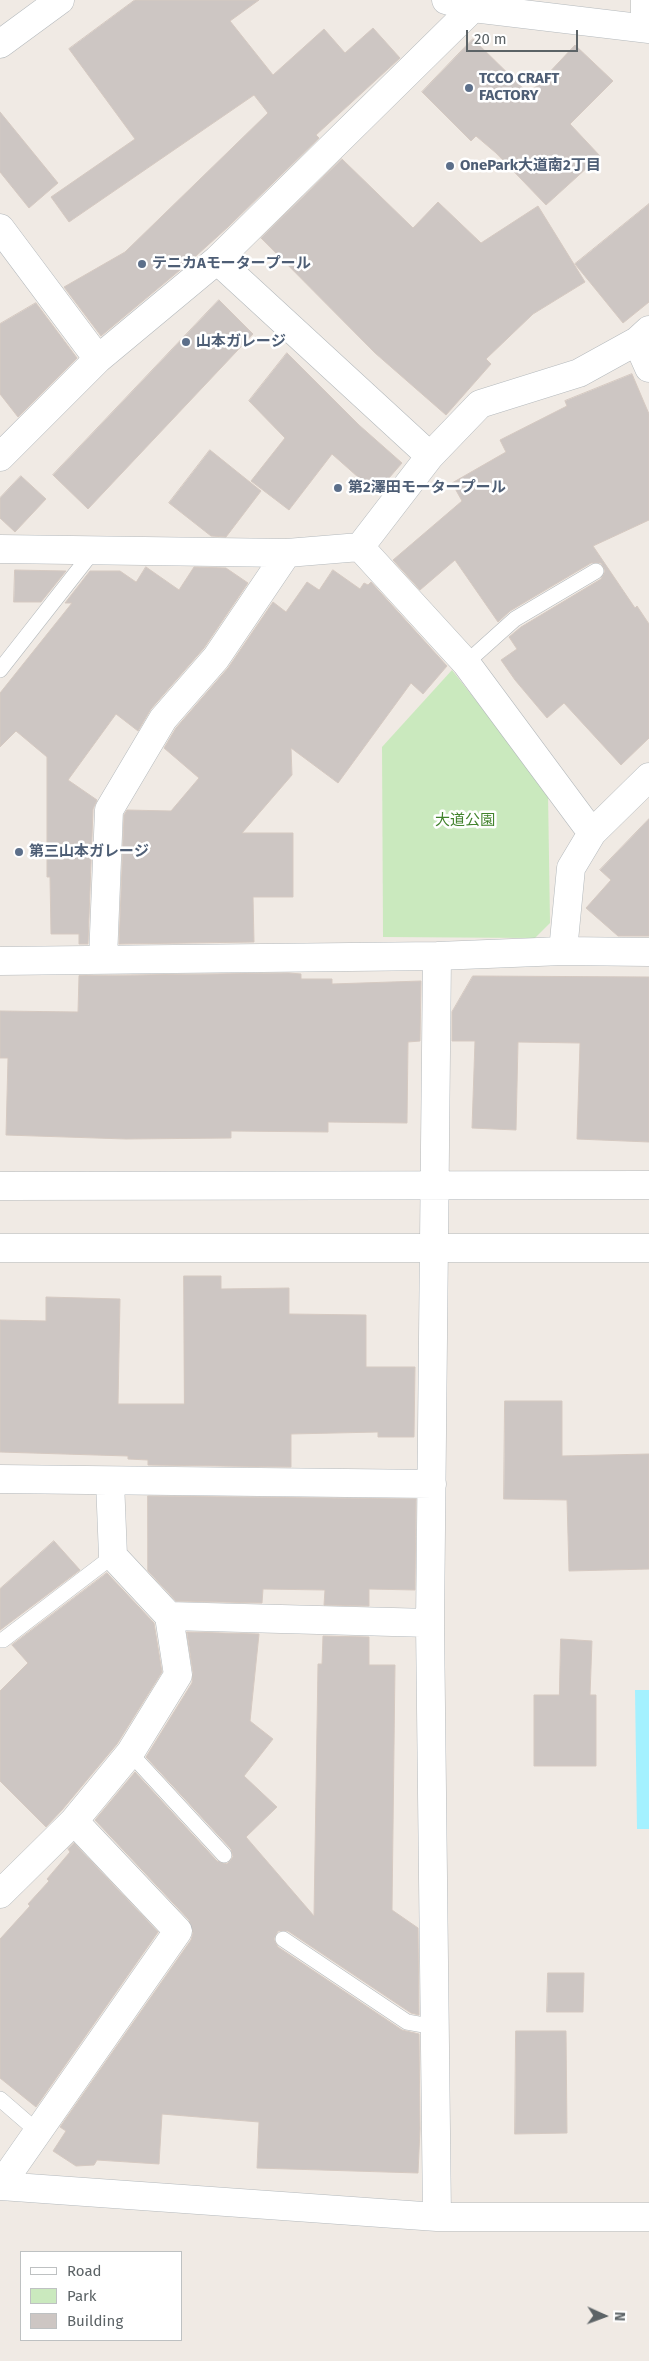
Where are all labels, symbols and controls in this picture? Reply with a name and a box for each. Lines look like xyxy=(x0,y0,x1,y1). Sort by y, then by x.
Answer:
scale bar xyxy=(469,20,582,52)
text: 20 m xyxy=(474,30,507,48)
place label: TCCO CRAFT FACTORY xyxy=(479,70,559,105)
marker: TCCO CRAFT FACTORY xyxy=(463,82,475,94)
place label: OnePark大道南2丁目 xyxy=(460,157,601,175)
marker: OnePark大道南2丁目 xyxy=(444,160,456,172)
place label: テニカAモータープール xyxy=(152,255,311,273)
marker: テニカAモータープール xyxy=(136,258,148,270)
place label: 山本ガレージ xyxy=(196,333,286,351)
marker: 山本ガレージ xyxy=(180,336,192,348)
place label: 第2澤田モータープール xyxy=(348,479,506,497)
marker: 第2澤田モータープール xyxy=(332,482,344,494)
park label: 大道公園 xyxy=(435,812,495,830)
place label: 第三山本ガレージ xyxy=(29,843,149,861)
marker: 第三山本ガレージ xyxy=(13,846,25,858)
legend xyxy=(20,2251,182,2341)
text: Road xyxy=(67,2262,102,2280)
text: Park xyxy=(67,2287,97,2305)
north arrow xyxy=(579,2291,629,2341)
text: Building xyxy=(67,2312,123,2330)
text: N xyxy=(611,2312,628,2321)

